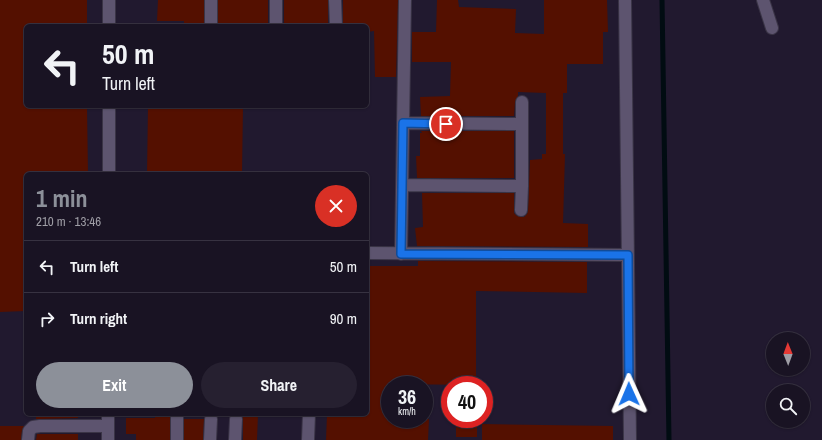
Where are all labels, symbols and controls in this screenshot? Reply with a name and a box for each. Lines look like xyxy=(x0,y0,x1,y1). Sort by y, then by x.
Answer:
text: 50 m xyxy=(102,35,154,73)
icon: left xyxy=(36,40,88,92)
text: Turn left xyxy=(102,71,155,96)
pin xyxy=(429,107,463,141)
icon: arrive xyxy=(435,113,457,135)
text: 1 min xyxy=(36,182,87,214)
button: close xyxy=(315,185,357,227)
text: 210 m · 13:46 xyxy=(36,213,101,230)
icon: left xyxy=(36,256,58,278)
text: Turn left xyxy=(70,256,118,277)
text: 50 m xyxy=(330,256,357,277)
icon: right xyxy=(36,308,58,330)
text: Turn right xyxy=(70,308,127,329)
text: 90 m xyxy=(330,308,357,329)
north arrow xyxy=(766,332,810,376)
map controls xyxy=(766,332,810,428)
button: Exit xyxy=(36,362,193,408)
button: Share xyxy=(201,362,357,408)
position arrow xyxy=(608,373,650,415)
speed limit sign: 40 xyxy=(441,376,493,428)
text: 36 xyxy=(398,383,416,410)
button: search xyxy=(766,384,810,428)
text: km/h xyxy=(398,405,416,418)

